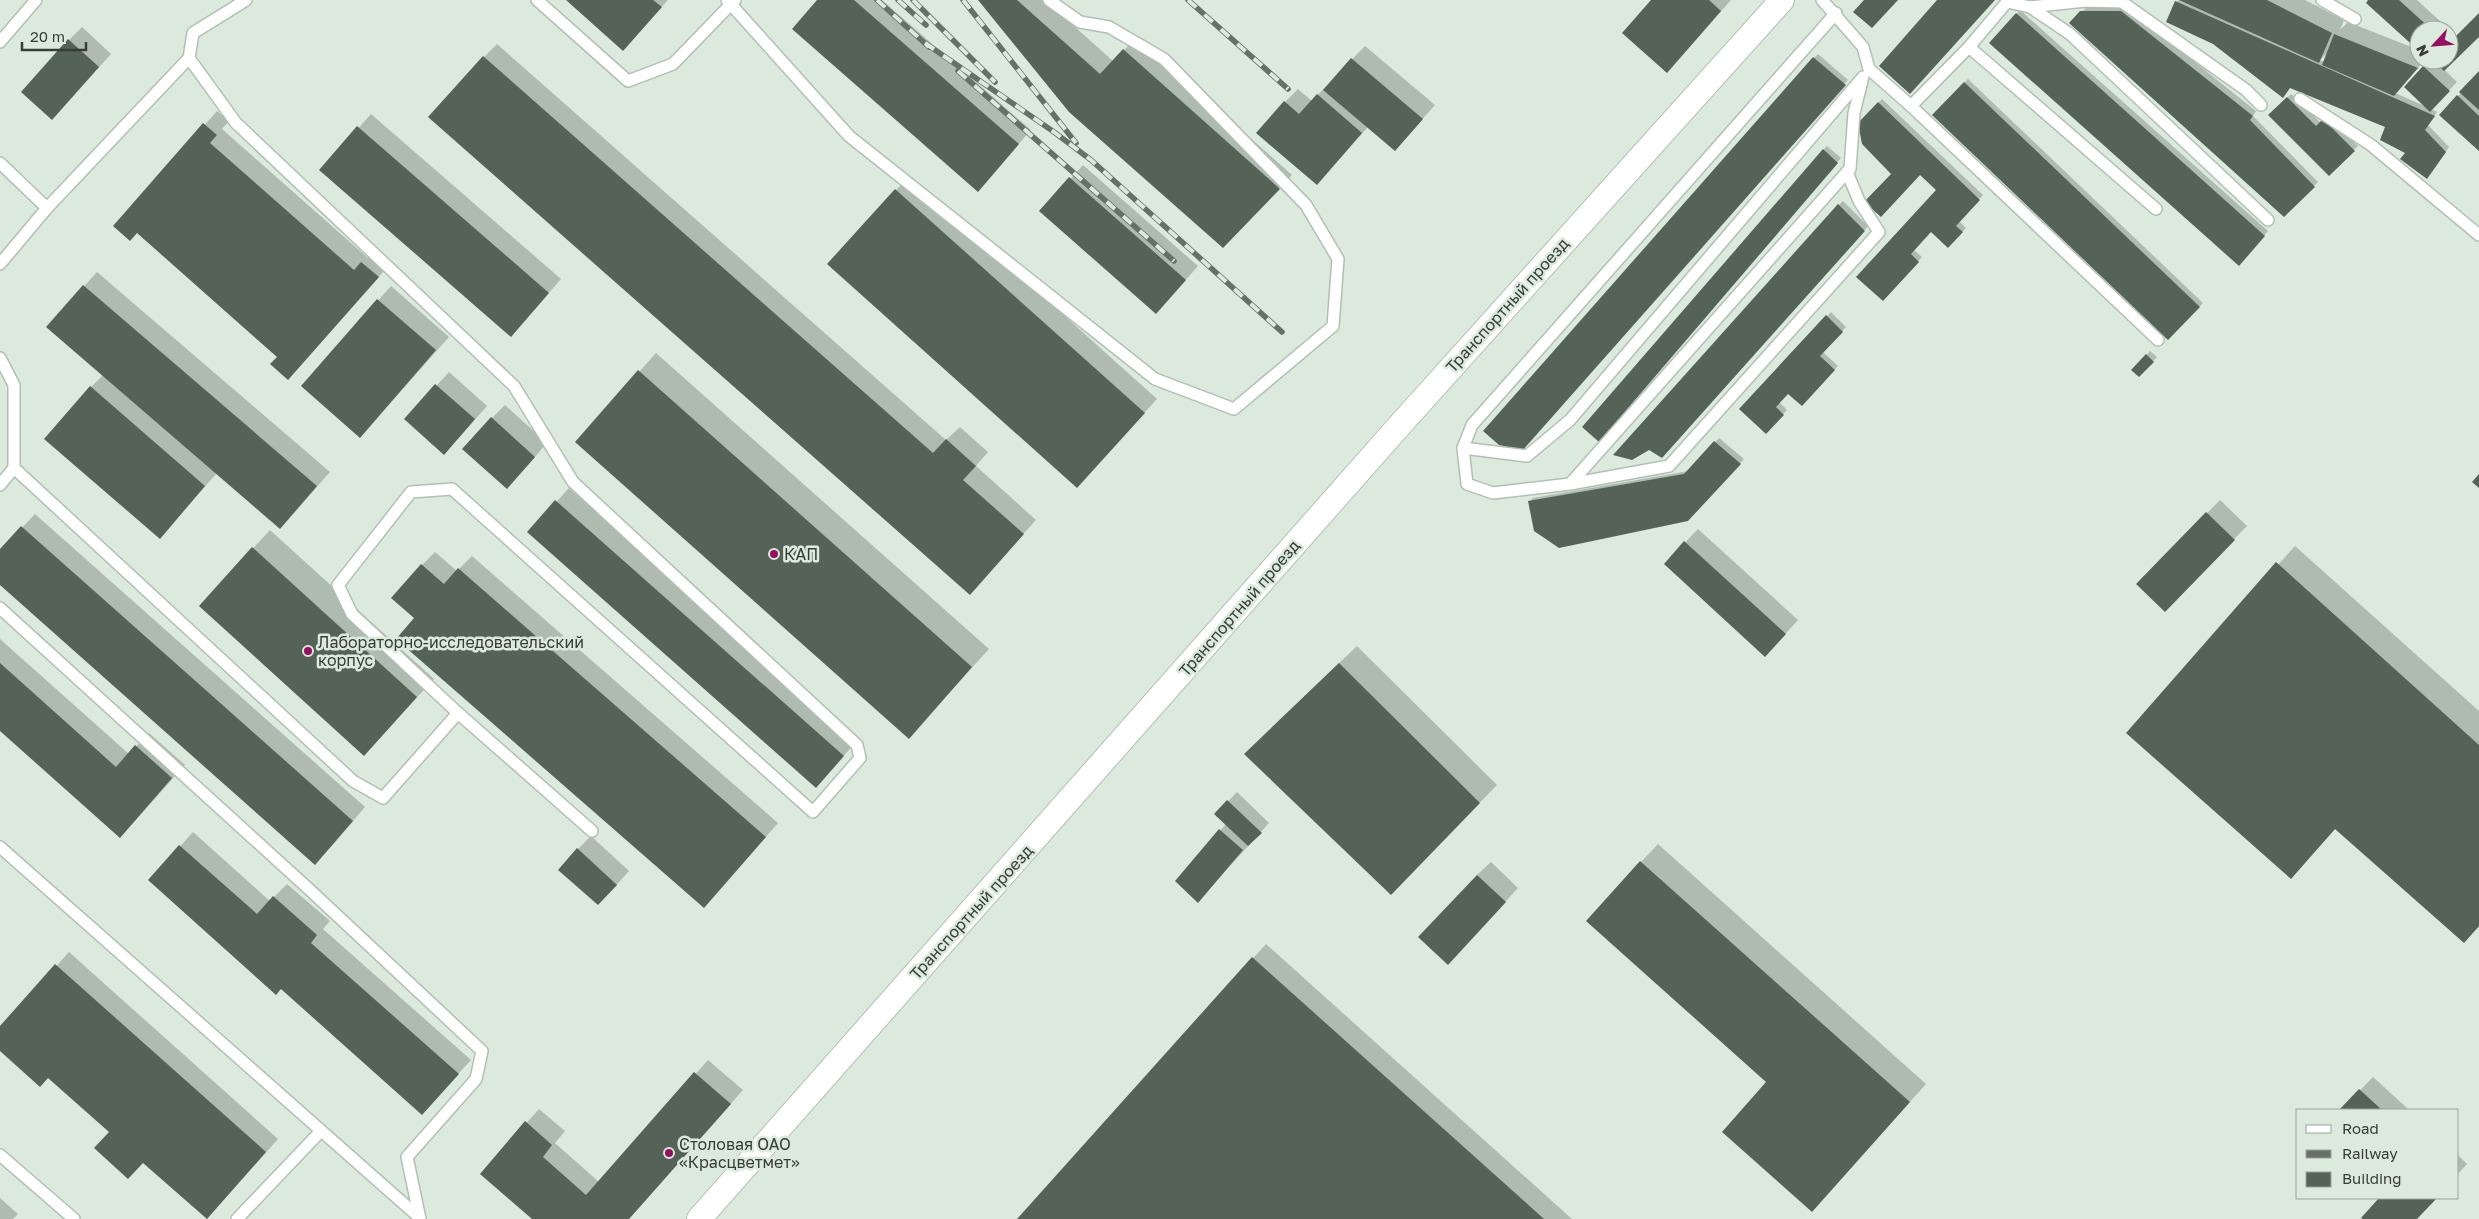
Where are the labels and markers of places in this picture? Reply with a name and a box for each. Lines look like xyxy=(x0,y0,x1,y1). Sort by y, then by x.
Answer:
place label: КАП xyxy=(784,544,818,564)
marker: КАП xyxy=(768,548,780,560)
place label: Лабораторно-исследовательский корпус xyxy=(318,632,584,670)
marker: Лабораторно-исследовательский корпус xyxy=(302,645,314,657)
place label: Столовая ОАО «Красцветмет» xyxy=(679,1134,800,1172)
marker: Столовая ОАО «Красцветмет» xyxy=(663,1147,675,1159)

